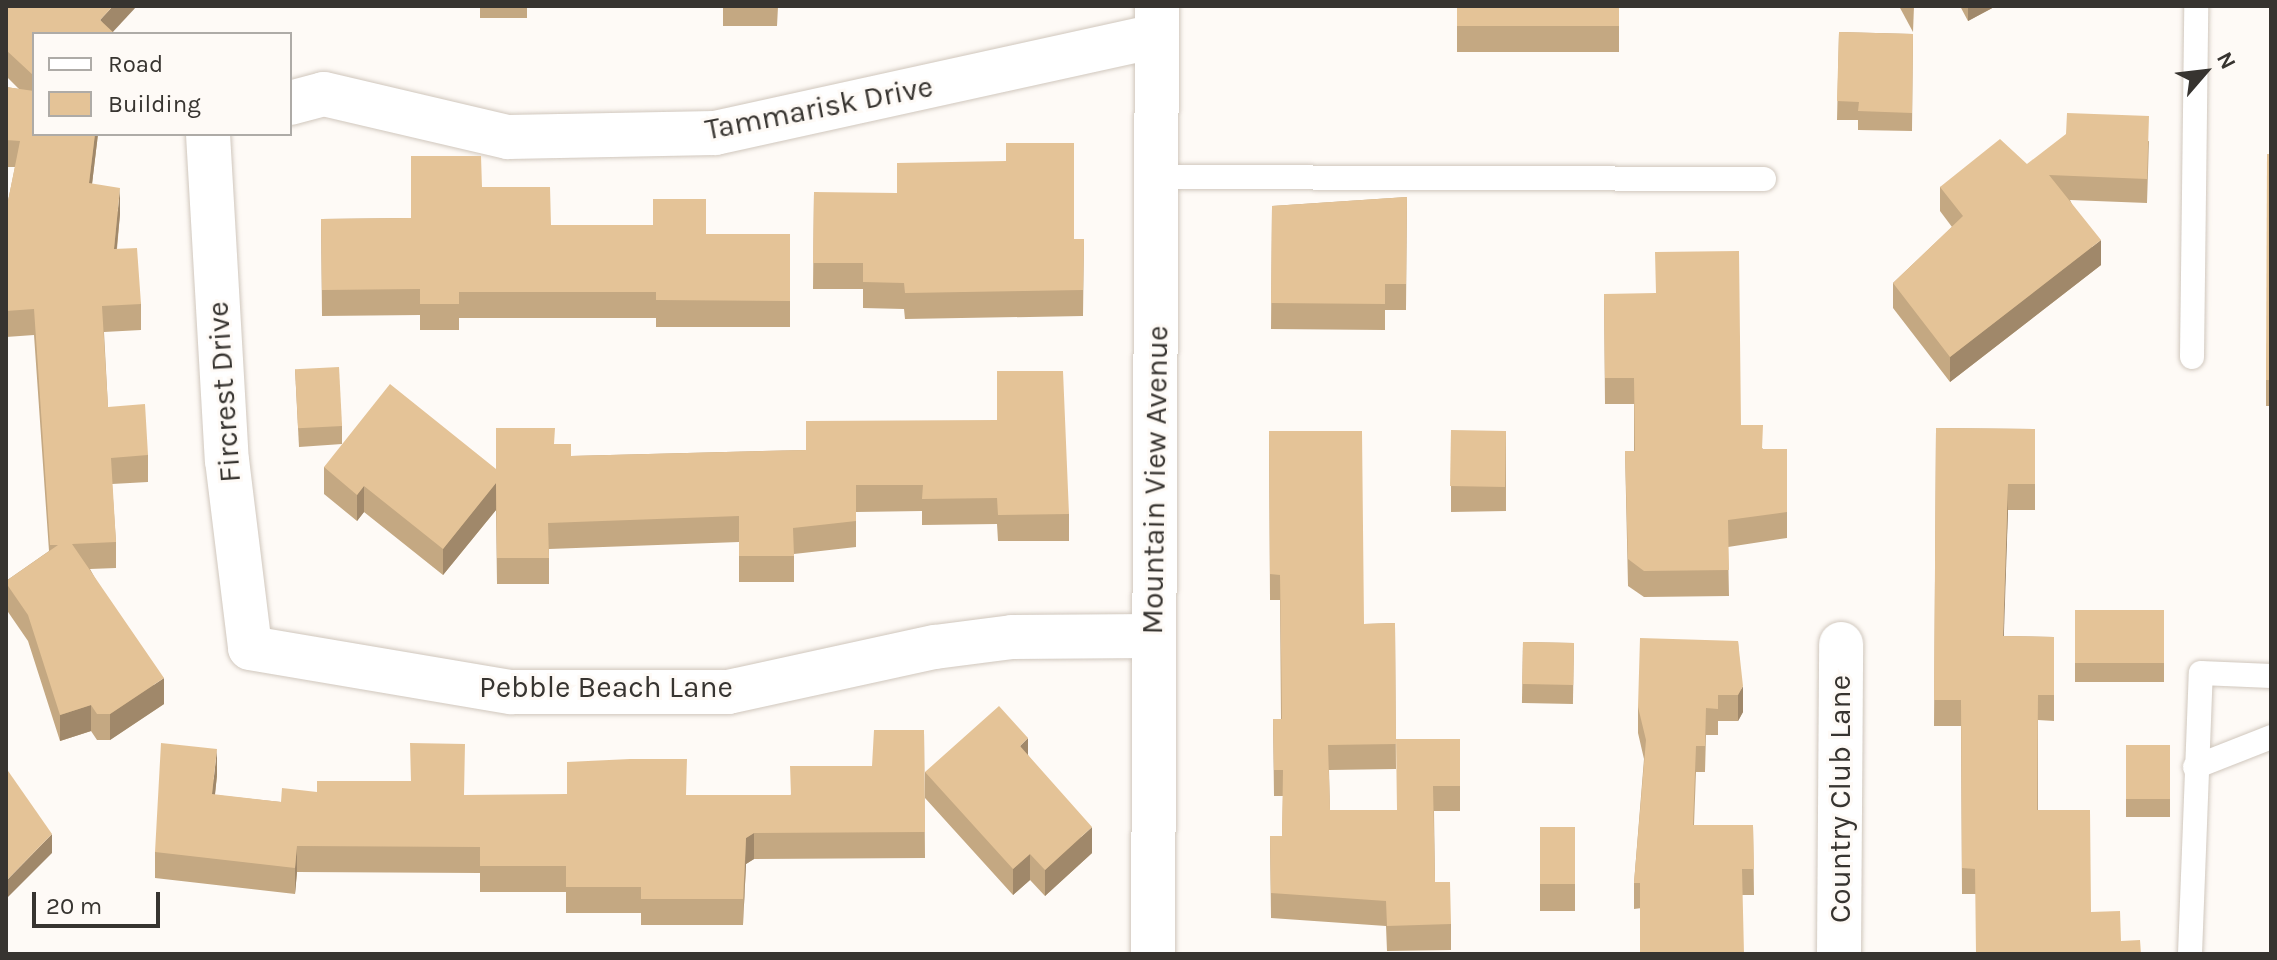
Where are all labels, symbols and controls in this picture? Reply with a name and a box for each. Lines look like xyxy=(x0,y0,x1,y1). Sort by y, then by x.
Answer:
legend xyxy=(32,32,292,136)
north arrow xyxy=(2165,32,2245,112)
text: N xyxy=(2211,48,2241,74)
text: Road xyxy=(108,50,163,78)
street label: Tammarisk Drive xyxy=(702,68,936,148)
text: Building xyxy=(108,90,201,118)
street label: Fircrest Drive xyxy=(200,300,248,484)
street label: Mountain View Avenue xyxy=(1134,325,1176,635)
street label: Pebble Beach Lane xyxy=(479,669,733,705)
street label: Country Club Lane xyxy=(1822,675,1858,923)
scale bar xyxy=(36,876,164,926)
text: 20 m xyxy=(46,892,102,920)

